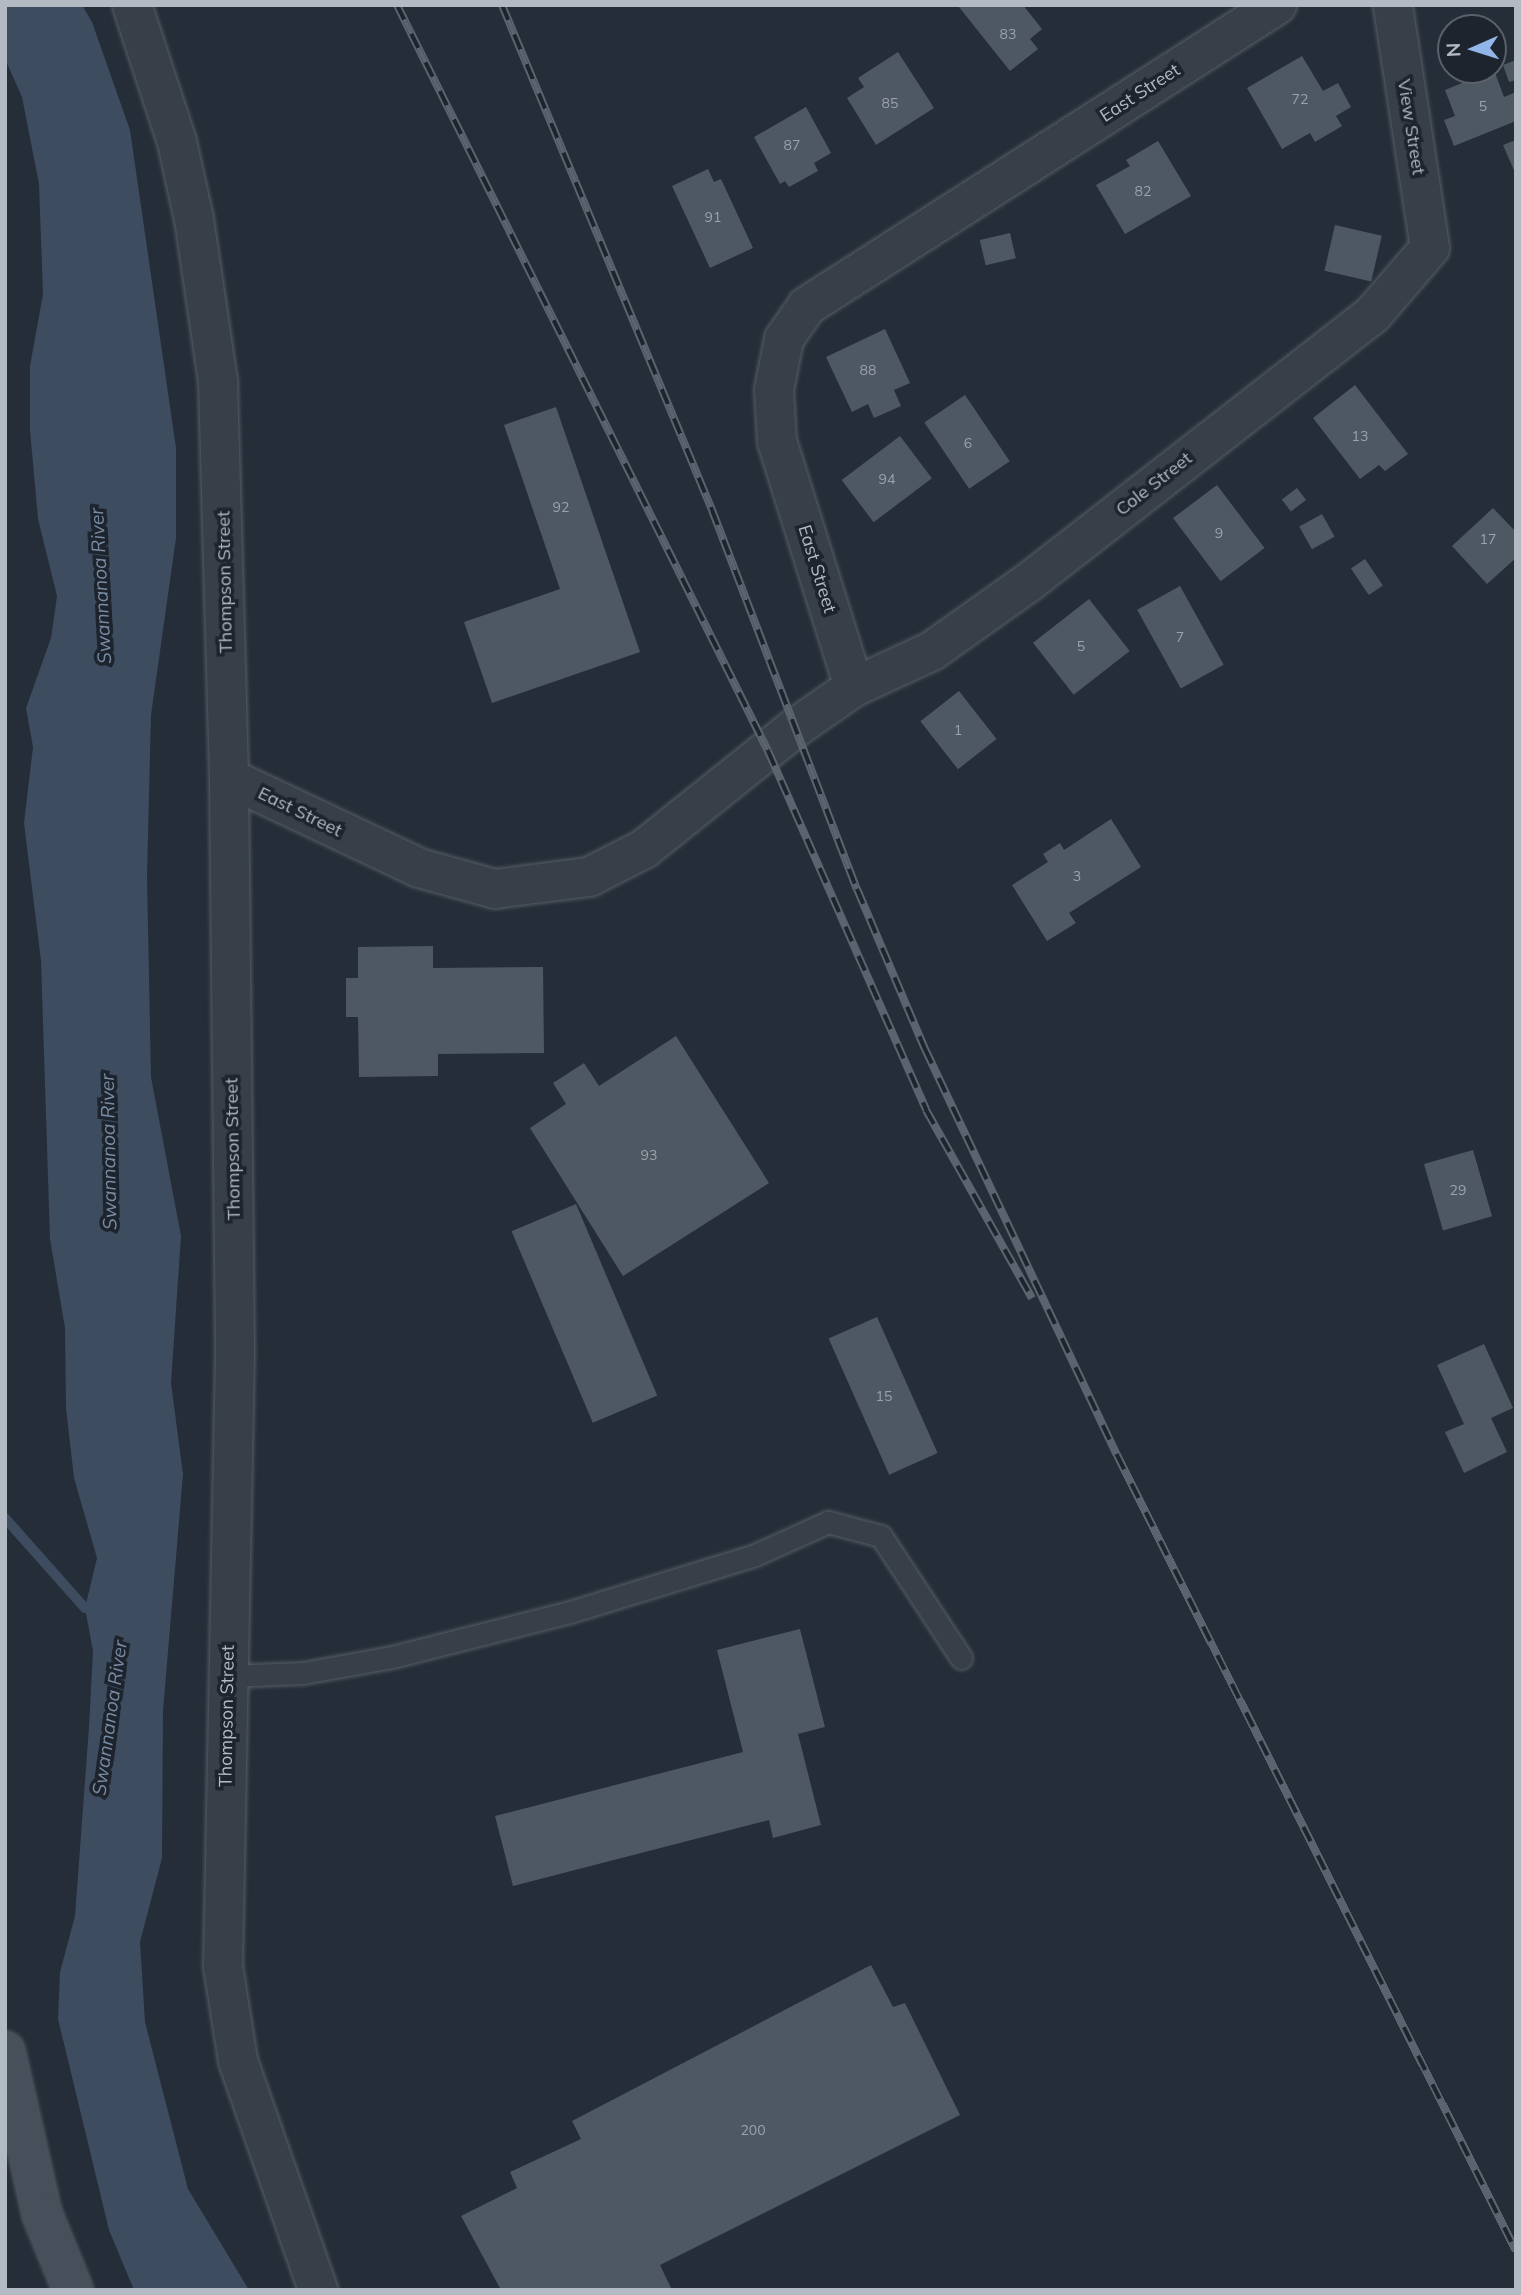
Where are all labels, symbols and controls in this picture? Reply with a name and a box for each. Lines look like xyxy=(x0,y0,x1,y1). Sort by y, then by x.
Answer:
north arrow xyxy=(1437,14,1507,84)
house number: 83 xyxy=(1000,26,1016,42)
text: N xyxy=(1441,42,1465,58)
street label: East Street xyxy=(1096,59,1184,127)
street label: View Street xyxy=(1393,78,1429,176)
house number: 72 xyxy=(1292,91,1308,107)
house number: 85 xyxy=(882,95,898,111)
house number: 5 xyxy=(1479,98,1487,114)
house number: 87 xyxy=(784,137,800,153)
house number: 82 xyxy=(1135,183,1151,199)
house number: 91 xyxy=(705,209,721,225)
house number: 88 xyxy=(860,362,876,378)
house number: 13 xyxy=(1352,428,1368,444)
house number: 6 xyxy=(964,435,972,451)
street label: Cole Street xyxy=(1112,448,1196,520)
house number: 94 xyxy=(879,471,895,487)
house number: 92 xyxy=(553,499,569,515)
water label: Swannanoa River xyxy=(86,507,116,665)
street label: Thompson Street xyxy=(213,511,237,653)
street label: East Street xyxy=(793,522,841,616)
house number: 9 xyxy=(1215,525,1223,541)
house number: 17 xyxy=(1480,531,1496,547)
house number: 7 xyxy=(1176,629,1184,645)
house number: 5 xyxy=(1077,638,1085,654)
house number: 1 xyxy=(954,722,962,738)
street label: East Street xyxy=(254,782,346,842)
house number: 3 xyxy=(1073,868,1081,884)
water label: Swannanoa River xyxy=(96,1074,122,1230)
street label: Thompson Street xyxy=(221,1078,245,1220)
house number: 93 xyxy=(641,1147,657,1163)
house number: 29 xyxy=(1450,1182,1466,1198)
house number: 15 xyxy=(876,1388,892,1404)
water label: Swannanoa River xyxy=(88,1639,132,1797)
street label: Thompson Street xyxy=(215,1645,239,1787)
house number: 200 xyxy=(740,2122,766,2138)

